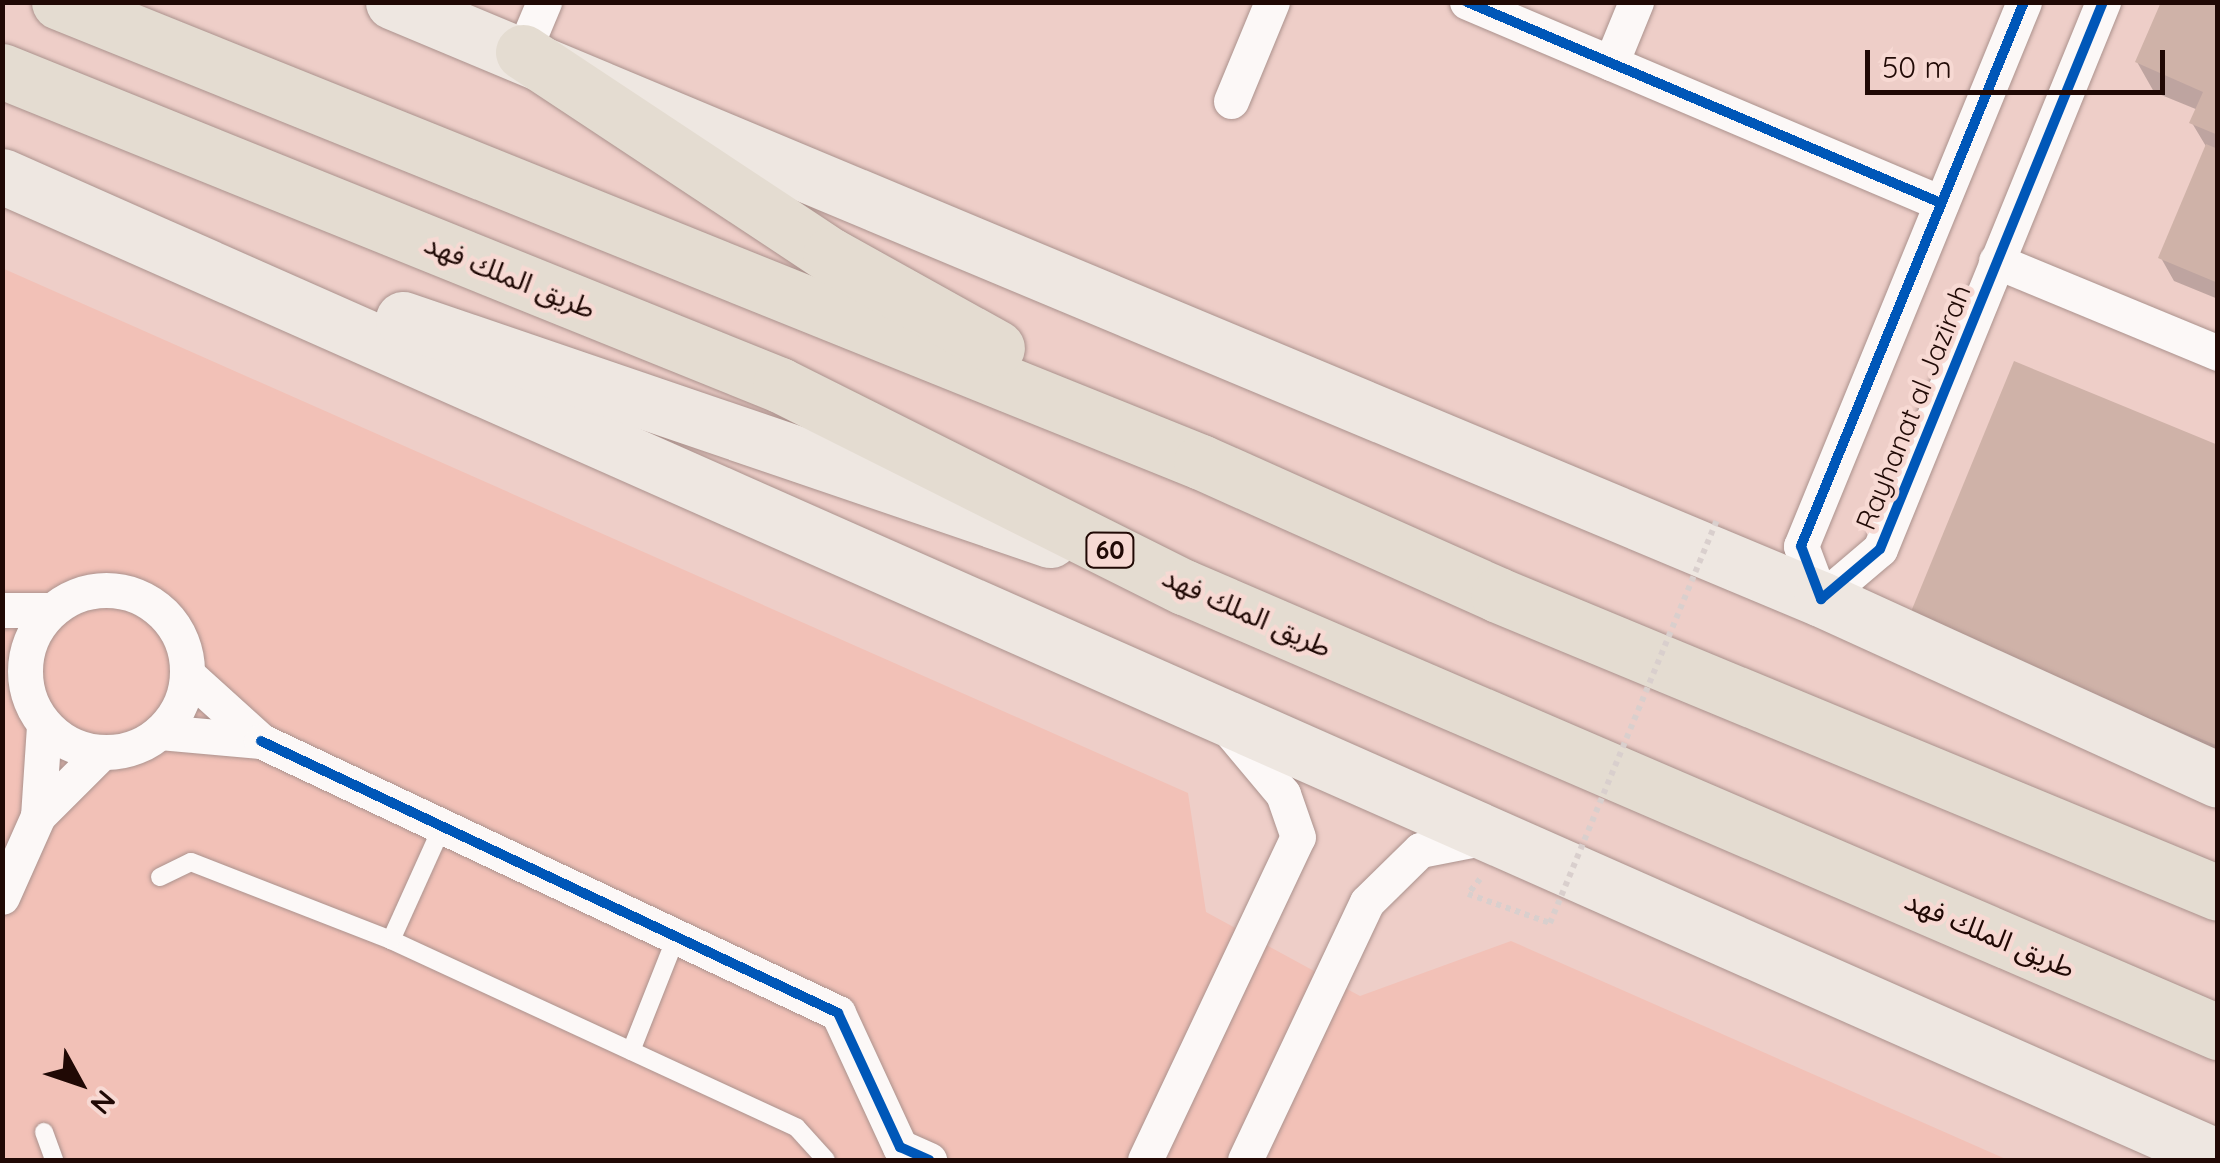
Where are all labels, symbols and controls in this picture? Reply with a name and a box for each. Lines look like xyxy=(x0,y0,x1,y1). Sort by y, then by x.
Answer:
scale bar xyxy=(1870,30,2170,92)
text: 50 m xyxy=(1882,48,1952,86)
street label: طريق الملك فهد xyxy=(420,226,600,326)
street label: Rayhanat al Jazirah xyxy=(1848,279,1978,535)
road number: 60 xyxy=(1085,530,1135,570)
street label: طريق الملك فهد xyxy=(1157,560,1337,664)
street label: طريق الملك فهد xyxy=(1900,883,2080,985)
north arrow xyxy=(30,1033,130,1133)
text: N xyxy=(83,1083,123,1122)

